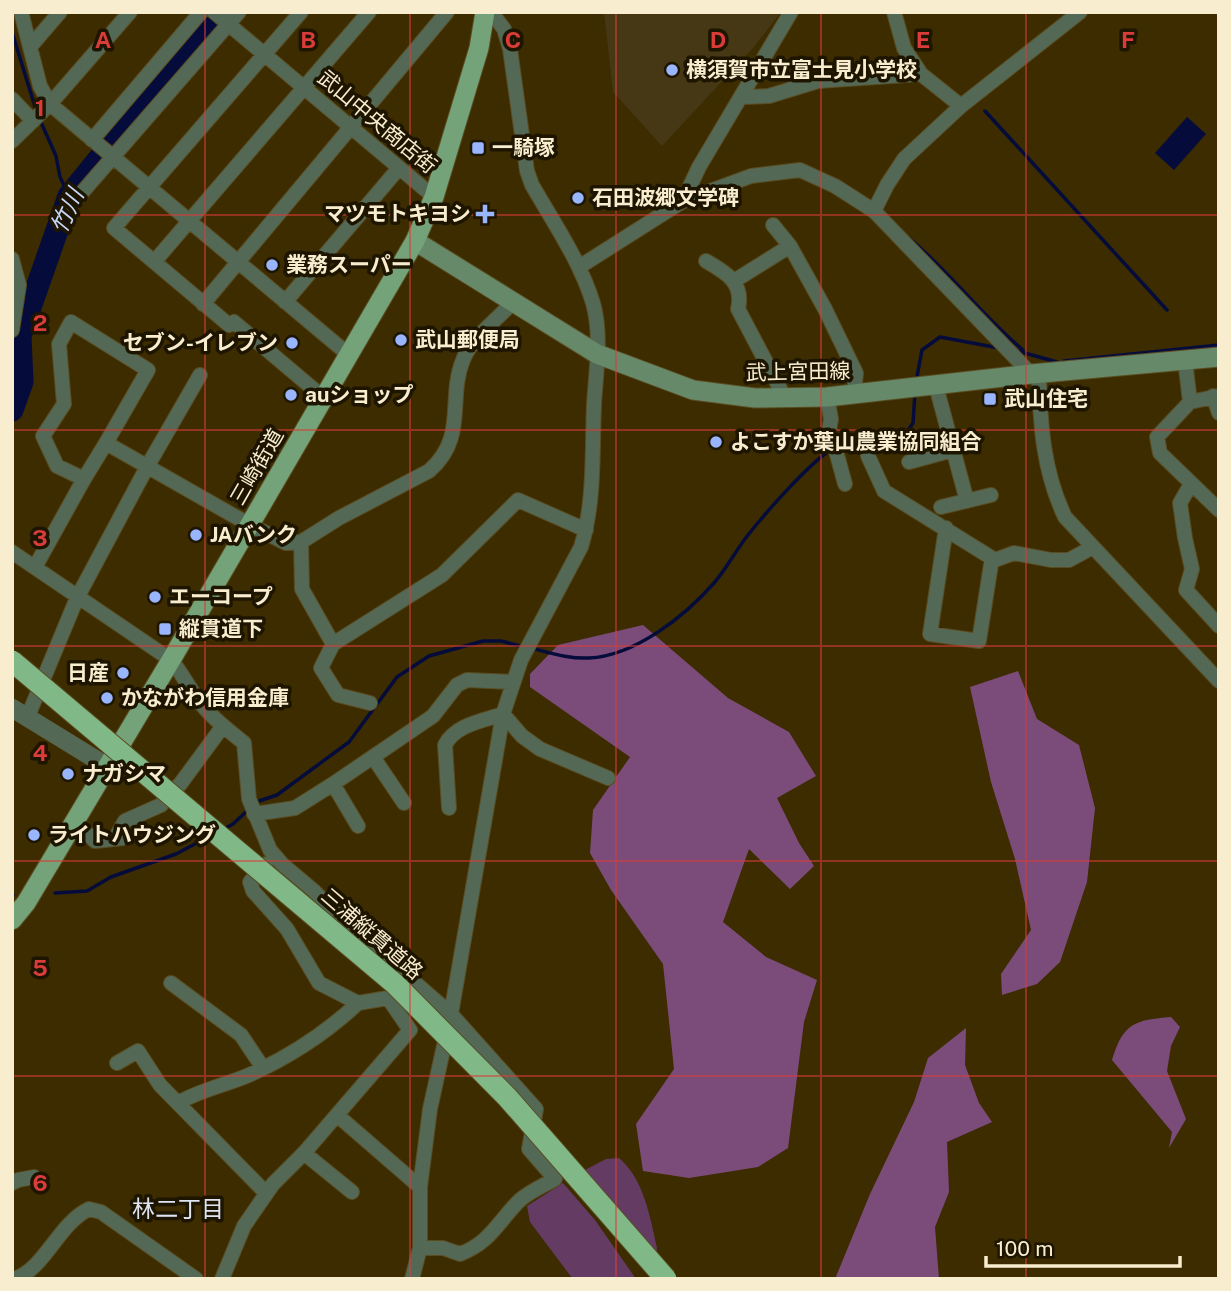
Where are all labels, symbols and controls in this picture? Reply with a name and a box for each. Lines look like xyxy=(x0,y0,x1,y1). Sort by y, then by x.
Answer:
text: A xyxy=(95,26,112,53)
text: B xyxy=(300,26,316,53)
text: C xyxy=(505,26,521,53)
text: D xyxy=(710,26,726,53)
text: E xyxy=(916,26,930,53)
text: F xyxy=(1121,26,1135,53)
place label: 横須賀市立富士見小学校 xyxy=(686,57,917,82)
marker: 横須賀市立富士見小学校 xyxy=(664,62,680,78)
street label: 武山中央商店街 xyxy=(313,65,442,178)
text: 1 xyxy=(35,94,45,121)
place label: 一騎塚 xyxy=(492,135,555,160)
marker: 一騎塚 xyxy=(470,140,486,156)
water label: 竹川 xyxy=(45,182,90,237)
place label: 石田波郷文学碑 xyxy=(592,185,739,210)
marker: 石田波郷文学碑 xyxy=(570,190,586,206)
place label: マツモトキヨシ xyxy=(324,201,471,226)
marker: マツモトキヨシ xyxy=(477,206,493,222)
place label: 業務スーパー xyxy=(286,252,412,277)
marker: 業務スーパー xyxy=(264,257,280,273)
text: 2 xyxy=(33,309,47,336)
place label: 武山郵便局 xyxy=(415,327,520,352)
place label: セブン-イレブン xyxy=(123,330,278,355)
marker: 武山郵便局 xyxy=(393,332,409,348)
marker: セブン-イレブン xyxy=(284,335,300,351)
street label: 武上宮田線 xyxy=(745,358,851,385)
place label: auショップ xyxy=(305,382,413,407)
place label: 武山住宅 xyxy=(1004,386,1088,411)
marker: auショップ xyxy=(283,387,299,403)
marker: 武山住宅 xyxy=(982,391,998,407)
street label: 三崎街道 xyxy=(225,424,288,509)
place label: よこすか葉山農業協同組合 xyxy=(730,429,982,454)
marker: よこすか葉山農業協同組合 xyxy=(708,434,724,450)
place label: JAバンク xyxy=(210,522,297,547)
text: 3 xyxy=(32,524,48,551)
marker: JAバンク xyxy=(188,527,204,543)
place label: エーコープ xyxy=(169,584,273,609)
marker: エーコープ xyxy=(147,589,163,605)
place label: 縦貫道下 xyxy=(179,616,263,641)
marker: 縦貫道下 xyxy=(157,621,173,637)
place label: 日産 xyxy=(67,660,109,685)
marker: 日産 xyxy=(115,665,131,681)
place label: かながわ信用金庫 xyxy=(121,685,289,710)
marker: かながわ信用金庫 xyxy=(99,690,115,706)
text: 4 xyxy=(32,739,48,766)
place label: ナガシマ xyxy=(82,761,166,786)
marker: ナガシマ xyxy=(60,766,76,782)
place label: ライトハウジング xyxy=(48,822,216,847)
marker: ライトハウジング xyxy=(26,827,42,843)
street label: 三浦縦貫道路 xyxy=(317,883,428,984)
text: 5 xyxy=(32,954,48,981)
text: 6 xyxy=(32,1169,48,1196)
district label: 林二丁目 xyxy=(132,1195,224,1222)
scale bar xyxy=(986,1224,1180,1268)
text: 100 m xyxy=(996,1236,1053,1261)

